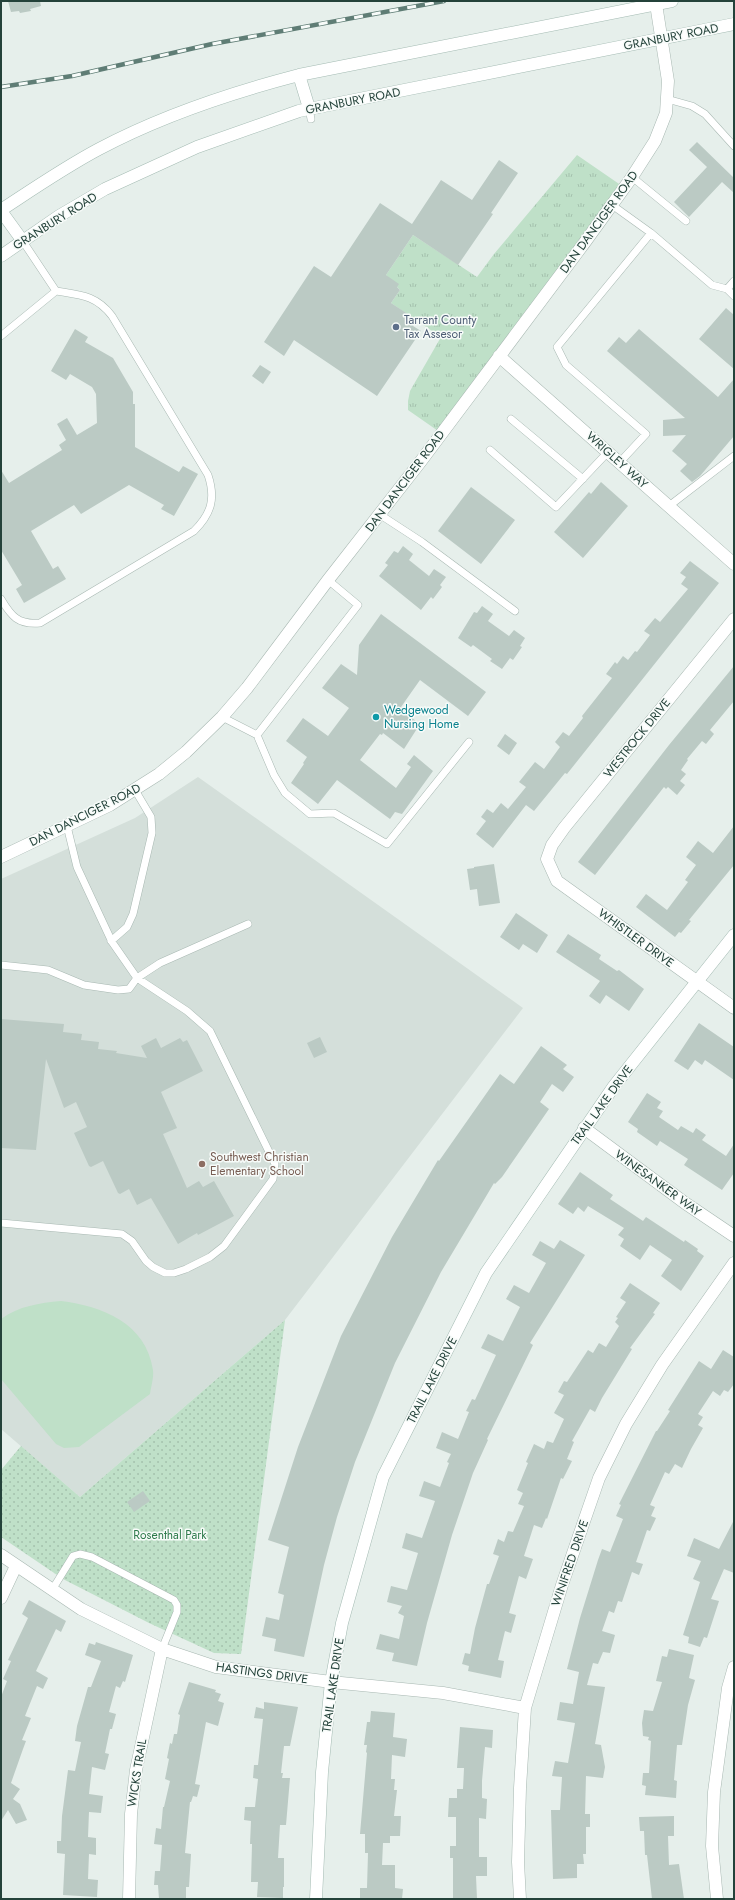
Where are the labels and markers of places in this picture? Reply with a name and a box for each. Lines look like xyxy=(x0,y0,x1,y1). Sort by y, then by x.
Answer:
place label: Tarrant County Tax Assesor xyxy=(404,311,477,343)
marker: Tarrant County Tax Assesor xyxy=(391,322,401,332)
place label: Wedgewood Nursing Home xyxy=(384,701,459,733)
marker: Wedgewood Nursing Home xyxy=(371,712,381,722)
place label: Southwest Christian Elementary School xyxy=(210,1148,309,1180)
marker: Southwest Christian Elementary School xyxy=(197,1159,207,1169)

